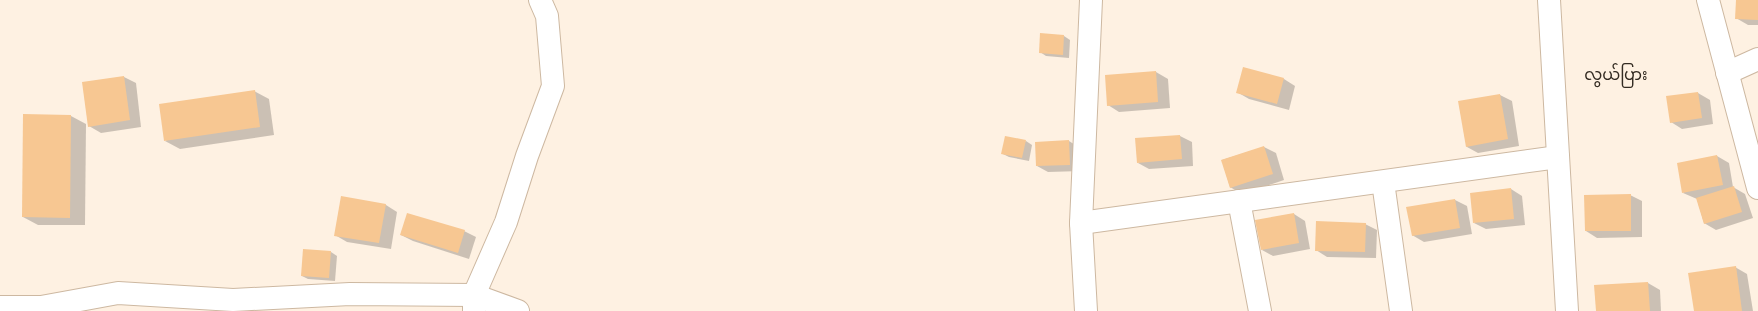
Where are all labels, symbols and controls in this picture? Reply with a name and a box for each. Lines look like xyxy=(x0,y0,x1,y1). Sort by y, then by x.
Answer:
district label: လွယ်ပြား xyxy=(1584,63,1648,88)

